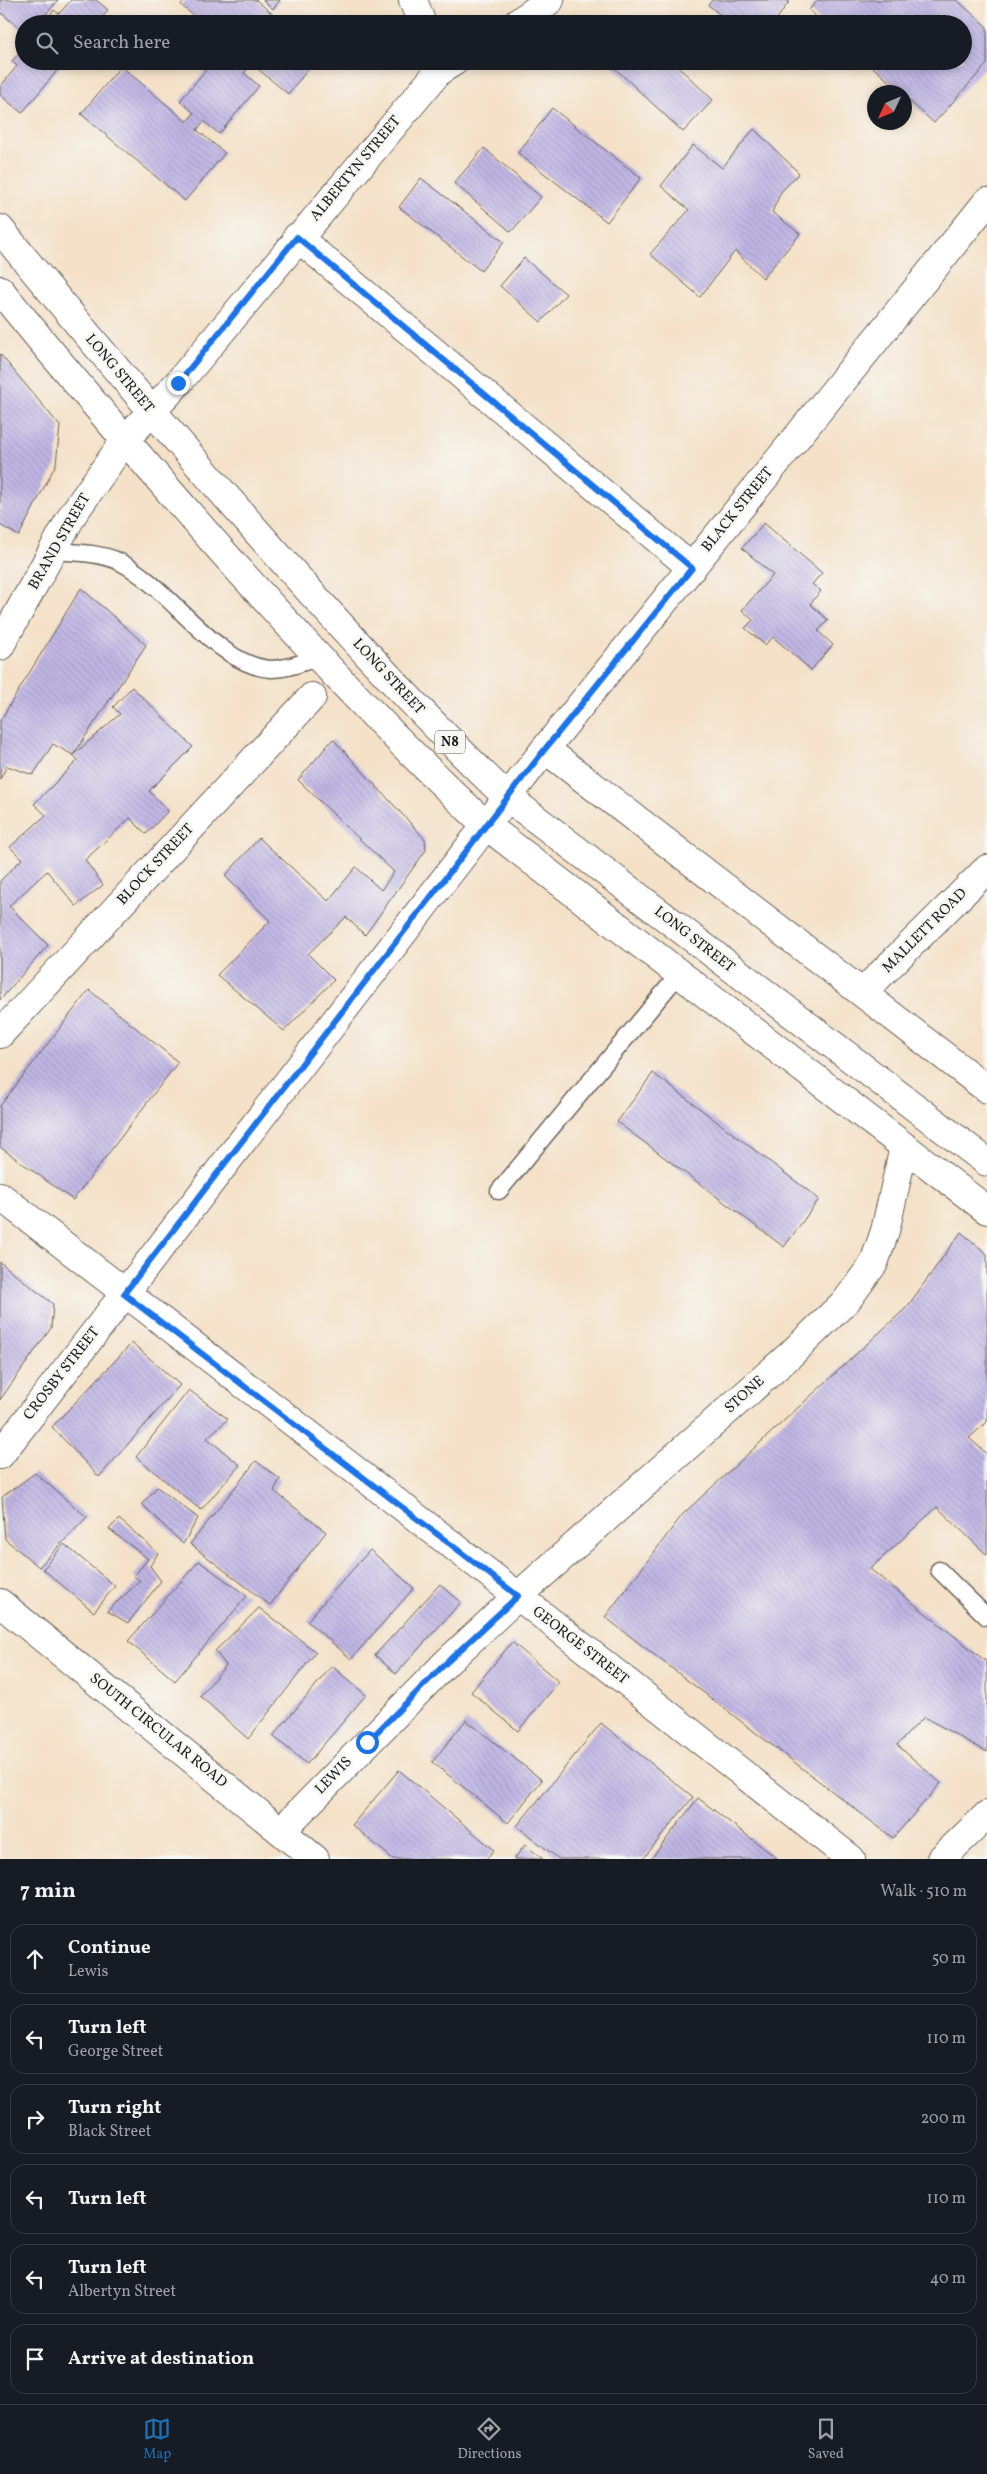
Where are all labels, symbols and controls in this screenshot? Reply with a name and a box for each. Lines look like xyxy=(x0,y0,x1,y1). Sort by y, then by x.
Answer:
search box xyxy=(15,15,972,70)
icon: search xyxy=(33,29,61,57)
text: Search here xyxy=(73,30,170,56)
north arrow xyxy=(867,85,912,130)
street label: ALBERTYN STREET xyxy=(306,112,407,226)
street label: LONG STREET xyxy=(80,330,158,418)
route end xyxy=(167,372,190,395)
street label: BLACK STREET xyxy=(697,463,779,557)
street label: BRAND STREET xyxy=(24,490,96,594)
street label: LONG STREET xyxy=(347,634,429,720)
road number: N8 xyxy=(435,730,465,754)
street label: BLOCK STREET xyxy=(113,819,199,910)
street label: MALLETT ROAD xyxy=(878,884,972,978)
street label: LONG STREET xyxy=(649,902,739,978)
street label: CROSBY STREET xyxy=(19,1323,105,1425)
street label: STONE xyxy=(720,1371,770,1419)
street label: GEORGE STREET xyxy=(527,1602,633,1690)
street label: SOUTH CIRCULAR ROAD xyxy=(85,1669,231,1793)
route start xyxy=(356,1731,379,1754)
street label: LEWIS xyxy=(311,1752,357,1800)
text: 7 min xyxy=(20,1877,76,1906)
text: Walk · 510 m xyxy=(880,1881,967,1903)
text: Continue xyxy=(68,1935,151,1961)
icon: ahead xyxy=(21,1945,49,1973)
text: 50 m xyxy=(932,1948,966,1970)
text: Lewis xyxy=(68,1961,108,1983)
text: Turn left xyxy=(68,2015,147,2041)
icon: left xyxy=(21,2025,49,2053)
text: 110 m xyxy=(927,2028,966,2050)
text: George Street xyxy=(68,2041,163,2063)
text: Turn right xyxy=(68,2095,161,2121)
icon: right xyxy=(21,2105,49,2133)
text: 200 m xyxy=(921,2108,966,2130)
text: Black Street xyxy=(68,2121,151,2143)
icon: left xyxy=(21,2185,49,2213)
text: Turn left xyxy=(68,2186,147,2212)
text: 110 m xyxy=(927,2188,966,2210)
text: Turn left xyxy=(68,2255,147,2281)
icon: left xyxy=(21,2265,49,2293)
text: 40 m xyxy=(930,2268,966,2290)
text: Albertyn Street xyxy=(68,2281,176,2303)
icon: arrive xyxy=(21,2345,49,2373)
text: Arrive at destination xyxy=(68,2346,254,2372)
tab: Map xyxy=(143,2415,171,2464)
tab: Directions xyxy=(457,2415,522,2464)
tab: Saved xyxy=(808,2415,844,2464)

